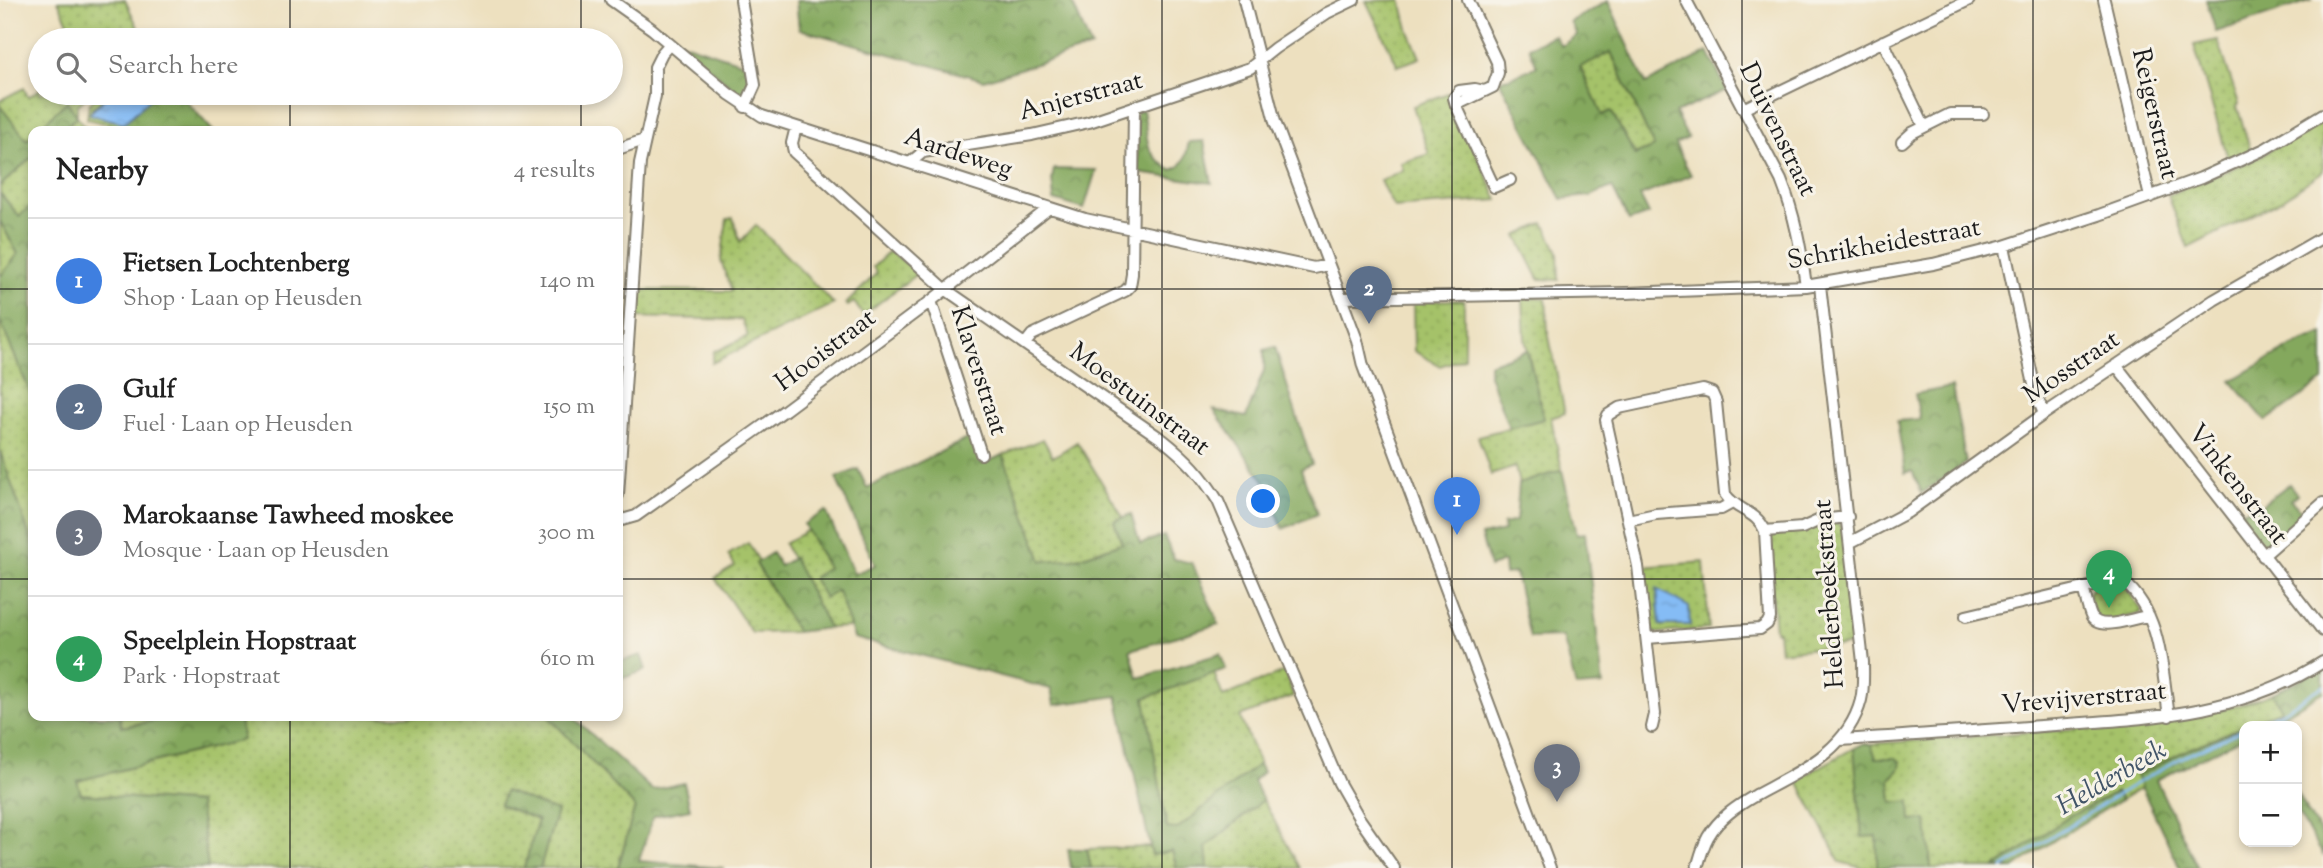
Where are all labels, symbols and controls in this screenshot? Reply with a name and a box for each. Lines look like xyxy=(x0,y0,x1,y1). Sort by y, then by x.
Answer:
search box xyxy=(28,28,623,105)
street label: Reigerstraat xyxy=(2121,45,2187,183)
icon: search xyxy=(52,48,90,86)
text: Search here xyxy=(108,48,238,85)
street label: Duivenstraat xyxy=(1729,57,1825,203)
street label: Anjerstraat xyxy=(1015,63,1147,131)
street label: Aardeweg xyxy=(899,119,1017,189)
text: Nearby xyxy=(56,150,148,193)
text: 4 results xyxy=(514,155,595,188)
street label: Schrikheidestraat xyxy=(1784,210,1984,280)
text: Fietsen Lochtenberg xyxy=(123,246,350,283)
text: 1 xyxy=(75,265,83,298)
text: 140 m xyxy=(540,265,595,298)
pin: 2 xyxy=(1346,266,1392,324)
text: Shop · Laan op Heusden xyxy=(123,283,363,316)
street label: Hooistraat xyxy=(768,301,884,401)
street label: Klaverstraat xyxy=(940,302,1016,440)
street label: Mosstraat xyxy=(2016,322,2128,414)
street label: Moestuinstraat xyxy=(1061,335,1217,465)
text: Gulf xyxy=(123,372,175,409)
text: 2 xyxy=(74,391,84,424)
text: 150 m xyxy=(543,391,595,424)
text: Fuel · Laan op Heusden xyxy=(123,409,353,442)
street label: Vinkenstraat xyxy=(2178,417,2296,554)
pin: 1 xyxy=(1434,477,1480,535)
your location xyxy=(1246,484,1280,518)
text: Marokaanse Tawheed moskee xyxy=(123,498,454,535)
street label: Helderbeekstraat xyxy=(1805,498,1855,690)
text: 3 xyxy=(74,517,84,550)
text: 300 m xyxy=(538,517,595,550)
text: Mosque · Laan op Heusden xyxy=(123,535,389,568)
pin: 4 xyxy=(2086,550,2132,608)
text: Speelplein Hopstraat xyxy=(123,624,356,661)
text: 4 xyxy=(73,643,85,676)
text: 610 m xyxy=(540,643,595,676)
text: Park · Hopstraat xyxy=(123,661,280,694)
street label: Vrevijverstraat xyxy=(2000,673,2168,725)
map controls xyxy=(2239,721,2302,847)
button: + xyxy=(2239,721,2302,784)
water label: Helderbeek xyxy=(2049,731,2175,827)
pin: 3 xyxy=(1534,744,1580,802)
button: − xyxy=(2239,784,2302,847)

